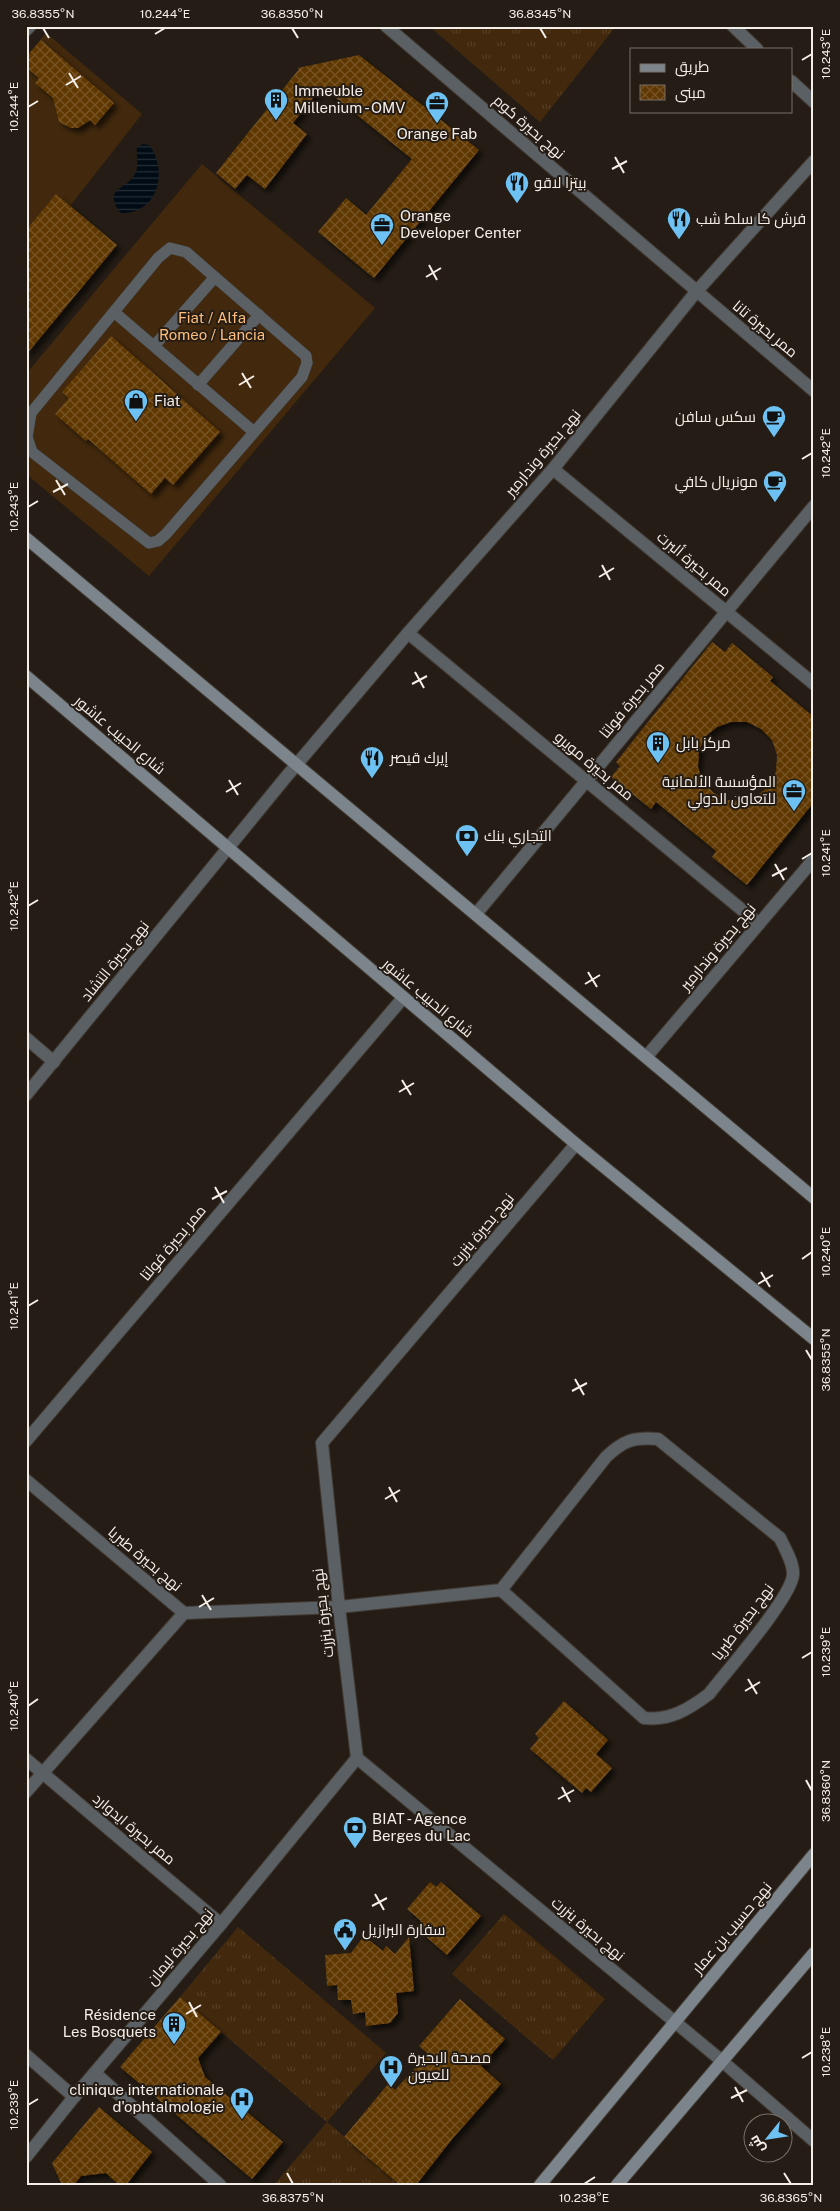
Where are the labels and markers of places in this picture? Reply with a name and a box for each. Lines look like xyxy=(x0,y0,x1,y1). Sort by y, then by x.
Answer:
place label: Immeuble Millenium - OMV xyxy=(294,82,405,116)
building icon: Immeuble Millenium - OMV xyxy=(263,87,289,121)
office icon: Orange Fab xyxy=(424,90,450,124)
place label: Orange Fab xyxy=(397,125,477,142)
restaurant icon: بيتزا لاقو xyxy=(504,170,530,204)
place label: بيتزا لاقو xyxy=(534,174,586,192)
restaurant icon: فرش كا سلط شب xyxy=(666,206,692,240)
place label: Orange Developer Center xyxy=(400,207,522,241)
place label: فرش كا سلط شب xyxy=(696,210,806,229)
office icon: Orange Developer Center xyxy=(369,212,395,246)
shop icon: Fiat xyxy=(123,388,149,422)
place label: Fiat xyxy=(154,392,181,409)
cafe icon: سكس سافن xyxy=(761,404,787,438)
place label: سكس سافن xyxy=(675,408,756,427)
cafe icon: مونريال كافي xyxy=(762,469,788,503)
place label: مونريال كافي xyxy=(675,473,758,494)
building icon: مركز بابل xyxy=(645,730,671,764)
place label: مركز بابل xyxy=(676,734,731,753)
restaurant icon: إيرك قيصر xyxy=(359,745,385,779)
place label: إيرك قيصر xyxy=(389,749,448,767)
place label: المؤسسة الألمانية للتعاون الدولي xyxy=(662,773,776,811)
office icon: المؤسسة الألمانية للتعاون الدولي xyxy=(781,778,807,812)
bank icon: التجاري بنك xyxy=(454,823,480,857)
place label: التجاري بنك xyxy=(484,827,552,848)
place label: BIAT - Agence Berges du Lac xyxy=(372,1810,471,1844)
bank icon: BIAT - Agence Berges du Lac xyxy=(342,1815,368,1849)
public building icon: سفارة البرازيل xyxy=(332,1917,358,1951)
place label: سفارة البرازيل xyxy=(362,1921,446,1940)
place label: Résidence Les Bosquets xyxy=(63,2006,156,2040)
building icon: Résidence Les Bosquets xyxy=(161,2011,187,2045)
place label: مصحة البحيرة للعيون xyxy=(408,2049,491,2085)
hospital icon: مصحة البحيرة للعيون xyxy=(378,2054,404,2088)
place label: clinique internationale d'ophtalmologie xyxy=(69,2081,224,2115)
hospital icon: clinique internationale d'ophtalmologie xyxy=(229,2086,255,2120)

